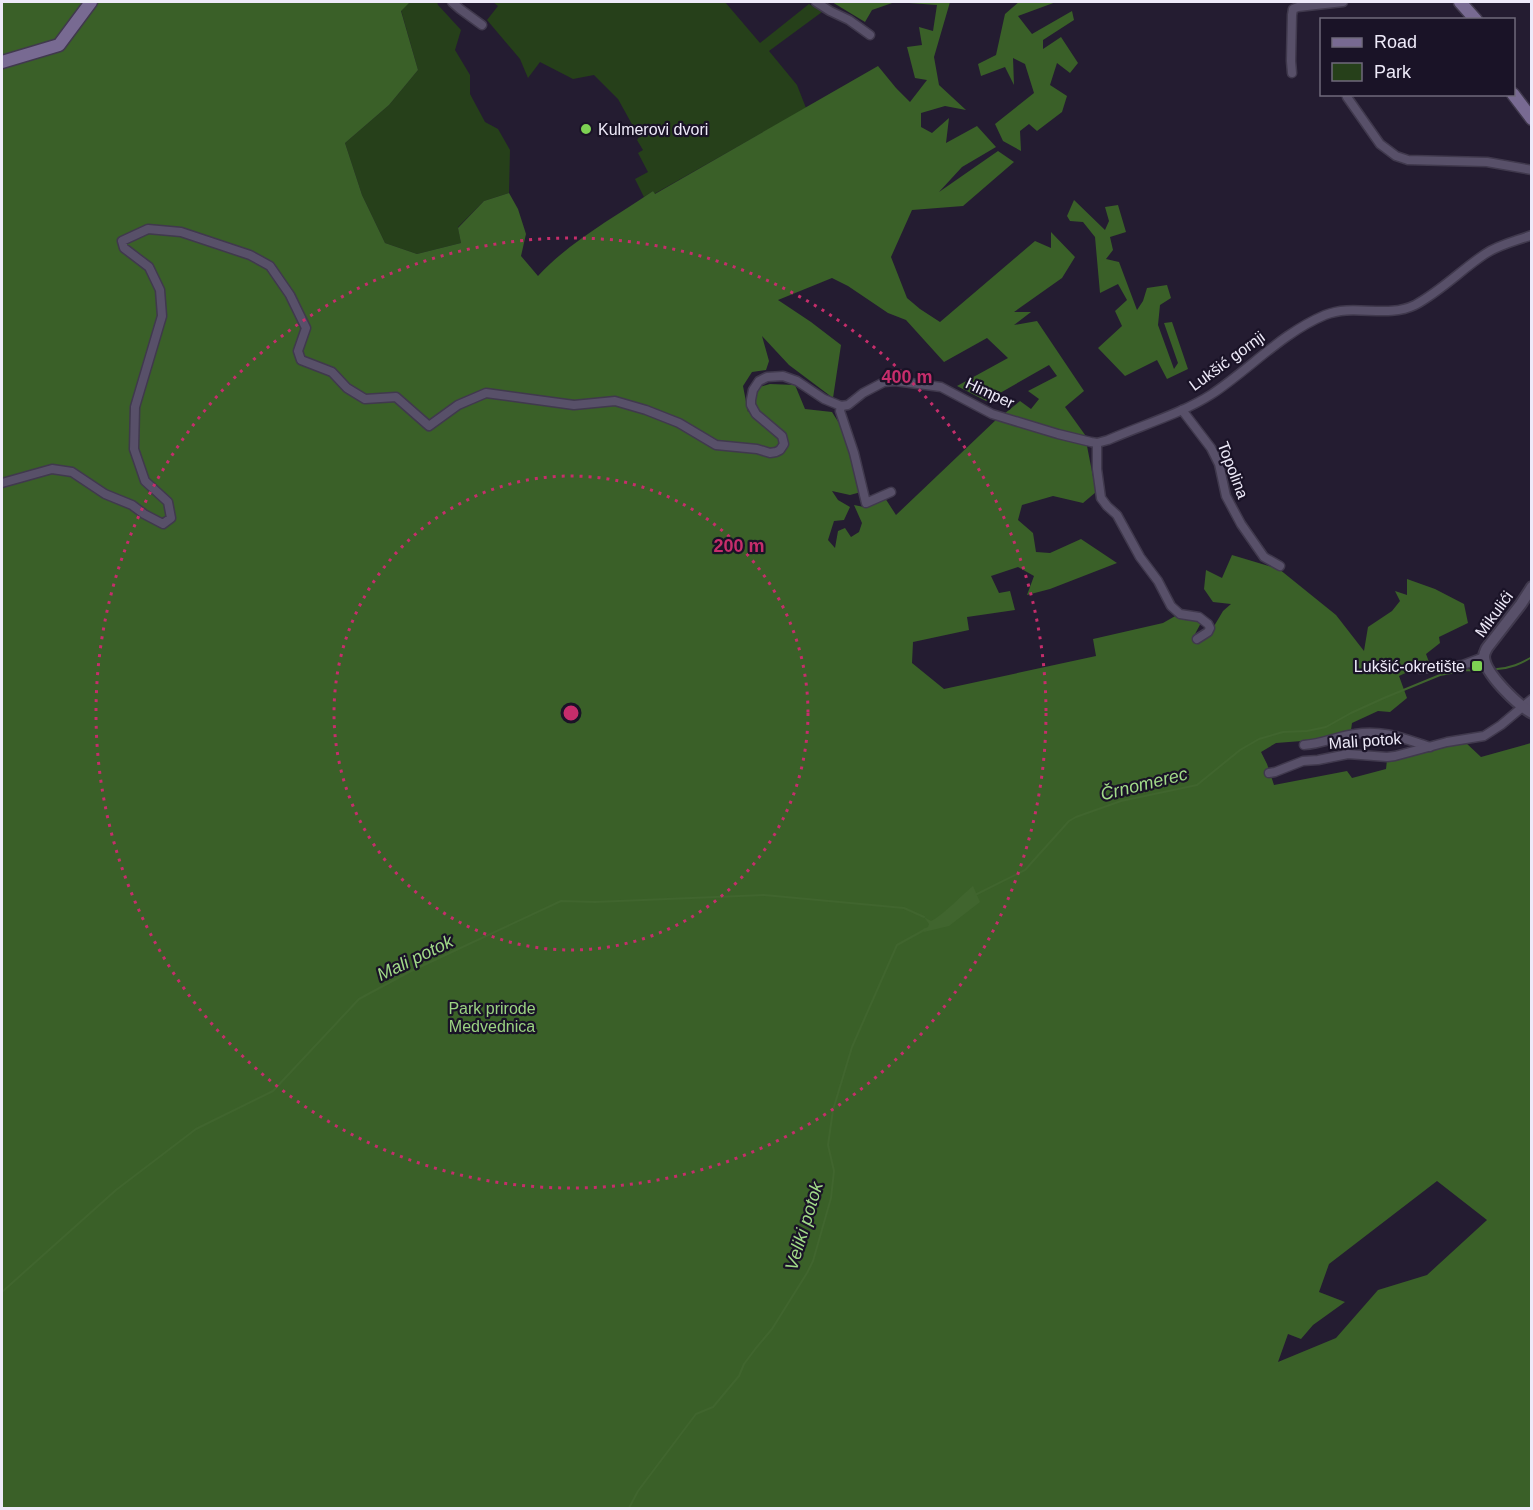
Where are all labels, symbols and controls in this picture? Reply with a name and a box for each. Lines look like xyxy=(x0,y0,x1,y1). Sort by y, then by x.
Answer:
legend xyxy=(1320,18,1515,96)
text: Road xyxy=(1374,32,1417,52)
text: Park xyxy=(1374,62,1412,82)
place label: Kulmerovi dvori xyxy=(598,121,708,138)
marker: Kulmerovi dvori xyxy=(579,122,593,136)
street label: Lukšić gornji xyxy=(1186,328,1268,394)
text: 400 m xyxy=(881,367,933,387)
street label: Himper xyxy=(963,374,1018,412)
street label: Topolina xyxy=(1214,439,1252,501)
text: 200 m xyxy=(713,536,765,556)
street label: Mikulići xyxy=(1472,588,1516,640)
place label: Lukšić-okretište xyxy=(1354,658,1465,675)
marker: Lukšić-okretište xyxy=(1470,659,1484,673)
centre of rings xyxy=(561,703,581,723)
street label: Mali potok xyxy=(1328,730,1403,752)
water label: Črnomerec xyxy=(1098,763,1190,804)
water label: Mali potok xyxy=(374,931,457,985)
park label: Park prirode Medvednica xyxy=(448,1000,536,1035)
water label: Veliki potok xyxy=(781,1178,827,1273)

